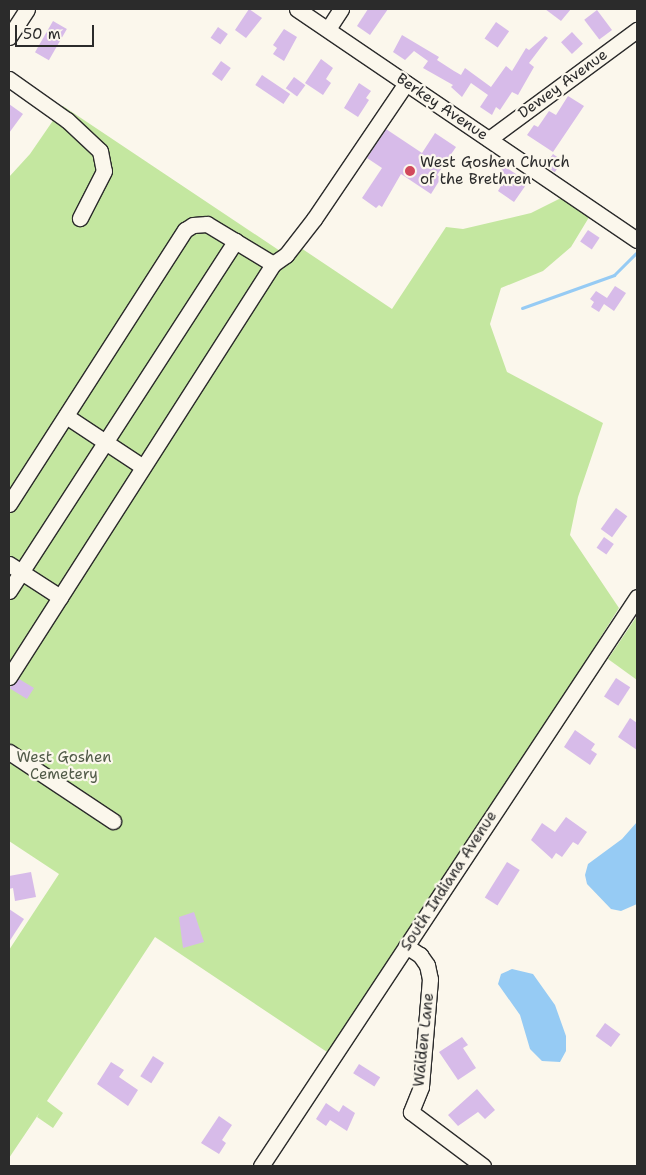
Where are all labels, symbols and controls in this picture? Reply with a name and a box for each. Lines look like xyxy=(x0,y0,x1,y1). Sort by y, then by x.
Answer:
scale bar xyxy=(18,15,96,47)
text: 50 m xyxy=(23,24,61,44)
street label: Dewey Avenue xyxy=(515,46,611,122)
street label: Berkey Avenue xyxy=(393,70,491,144)
place label: West Goshen Church of the Brethren xyxy=(420,153,570,188)
marker: West Goshen Church of the Brethren xyxy=(404,165,416,177)
park label: West Goshen Cemetery xyxy=(16,748,112,783)
street label: South Indiana Avenue xyxy=(397,808,501,954)
street label: Walden Lane xyxy=(410,992,438,1088)

